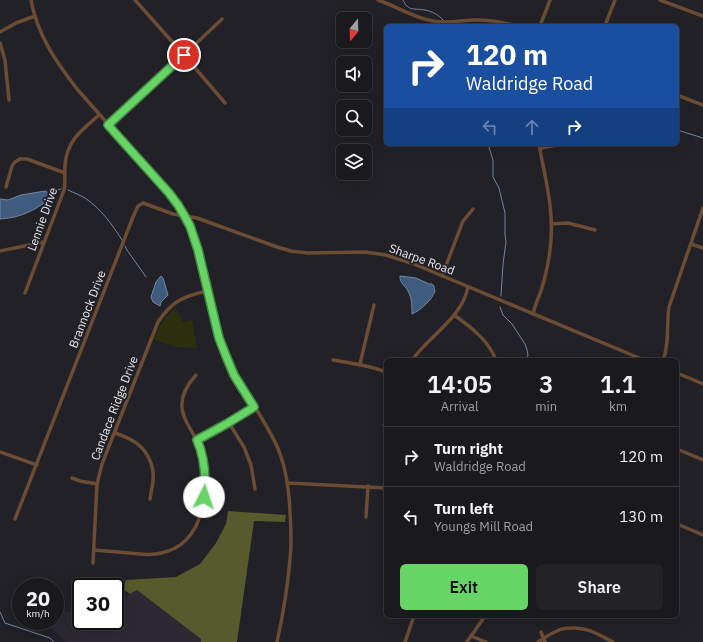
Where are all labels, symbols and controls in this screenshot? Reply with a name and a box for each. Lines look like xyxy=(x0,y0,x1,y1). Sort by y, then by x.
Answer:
north arrow xyxy=(336,12,372,48)
map controls xyxy=(336,12,372,180)
text: 120 m xyxy=(466,36,548,73)
pin xyxy=(167,38,201,72)
icon: right xyxy=(400,40,452,92)
icon: arrive xyxy=(173,44,195,66)
button: sound xyxy=(336,56,372,92)
text: Waldridge Road xyxy=(466,72,593,95)
button: search xyxy=(336,100,372,136)
icon: left xyxy=(479,116,501,138)
icon: ahead xyxy=(521,116,543,138)
icon: right xyxy=(563,116,585,138)
button: layers xyxy=(336,144,372,180)
street label: Lennie Drive xyxy=(24,185,61,253)
street label: Sharpe Road xyxy=(387,240,457,278)
street label: Brannock Drive xyxy=(65,268,109,350)
street label: Candace Ridge Drive xyxy=(87,353,141,462)
text: 14:05 xyxy=(427,368,492,400)
text: 3 xyxy=(539,368,553,400)
text: 1.1 xyxy=(600,368,636,400)
text: Arrival xyxy=(441,398,479,415)
text: min xyxy=(535,398,557,415)
text: km xyxy=(609,398,627,415)
text: Turn right xyxy=(434,439,503,458)
icon: right xyxy=(400,446,422,468)
text: 120 m xyxy=(619,447,663,466)
text: Waldridge Road xyxy=(434,458,526,475)
position arrow xyxy=(183,476,225,518)
text: Turn left xyxy=(434,499,494,518)
icon: left xyxy=(400,506,422,528)
text: 130 m xyxy=(619,507,663,526)
text: Youngs Mill Road xyxy=(434,518,533,535)
button: Exit xyxy=(400,564,528,610)
button: Share xyxy=(536,564,663,610)
speed limit sign: 30 xyxy=(72,578,124,630)
text: 20 xyxy=(26,585,50,612)
text: km/h xyxy=(26,607,50,620)

